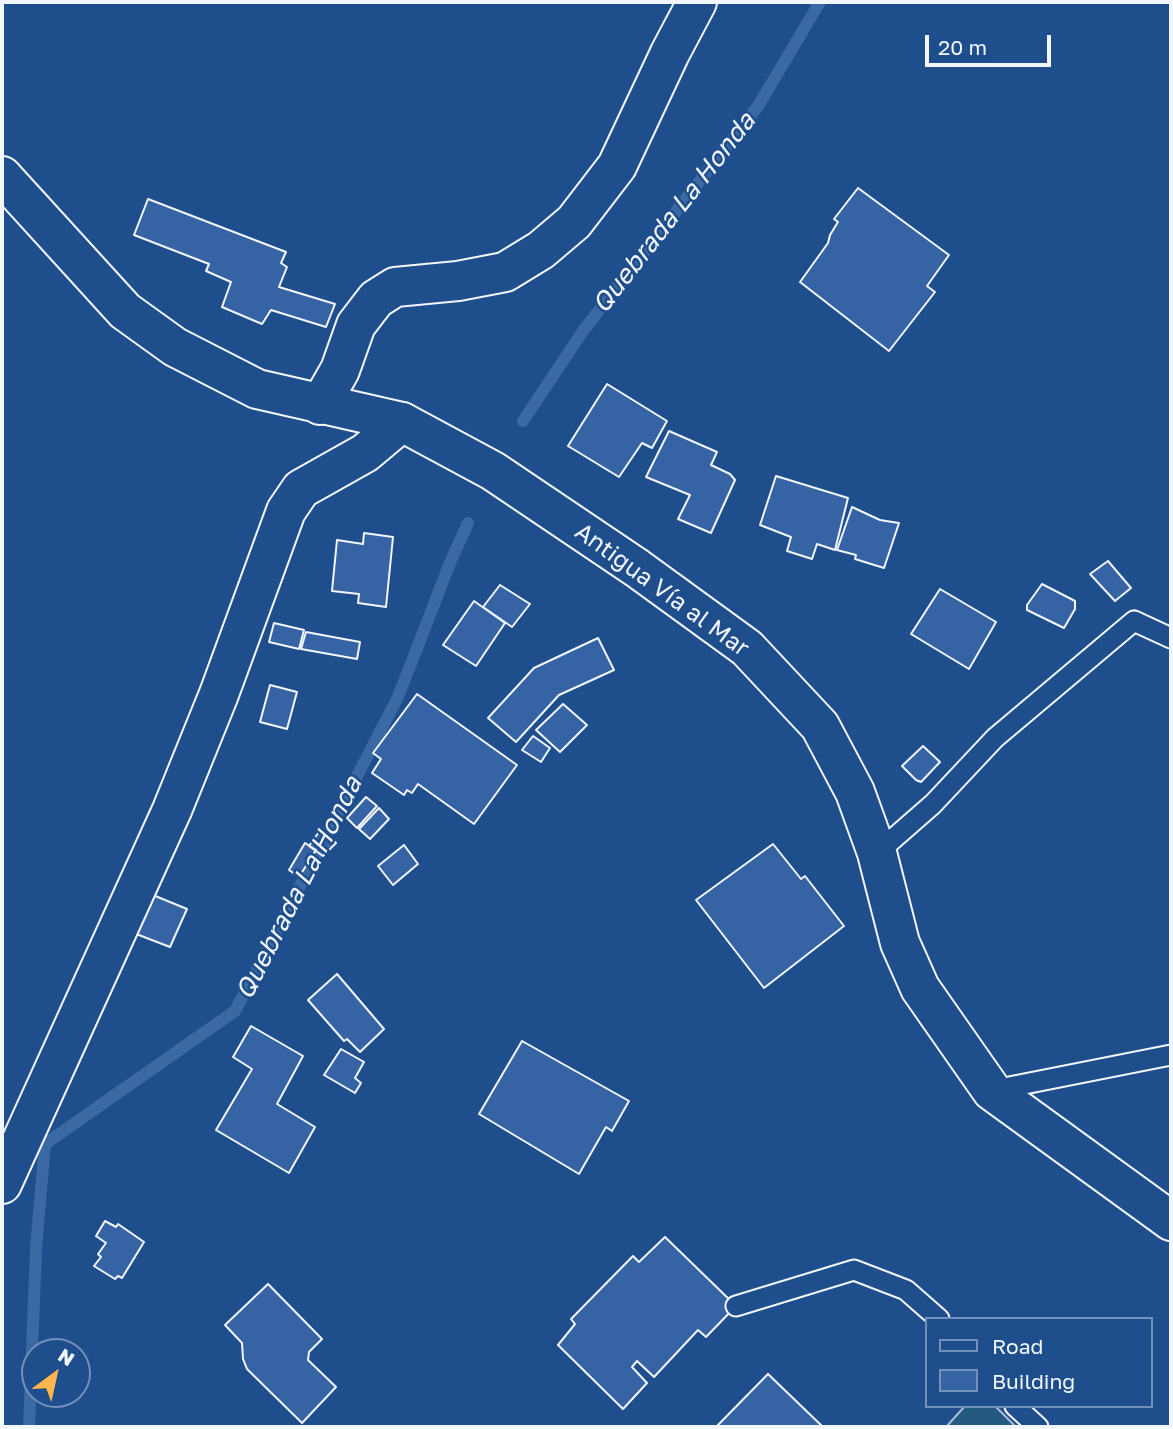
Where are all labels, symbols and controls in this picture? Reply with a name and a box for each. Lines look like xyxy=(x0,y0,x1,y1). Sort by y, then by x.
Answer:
scale bar xyxy=(928,21,1054,65)
text: 20 m xyxy=(938,34,987,60)
water label: Quebrada La Honda xyxy=(586,106,762,320)
street label: Antigua Vía al Mar xyxy=(569,517,755,663)
water label: Quebrada La Honda xyxy=(229,771,369,1005)
legend xyxy=(925,1317,1152,1408)
text: Road xyxy=(992,1333,1043,1359)
north arrow xyxy=(21,1338,91,1408)
text: N xyxy=(54,1343,79,1370)
text: Building xyxy=(992,1368,1075,1394)

